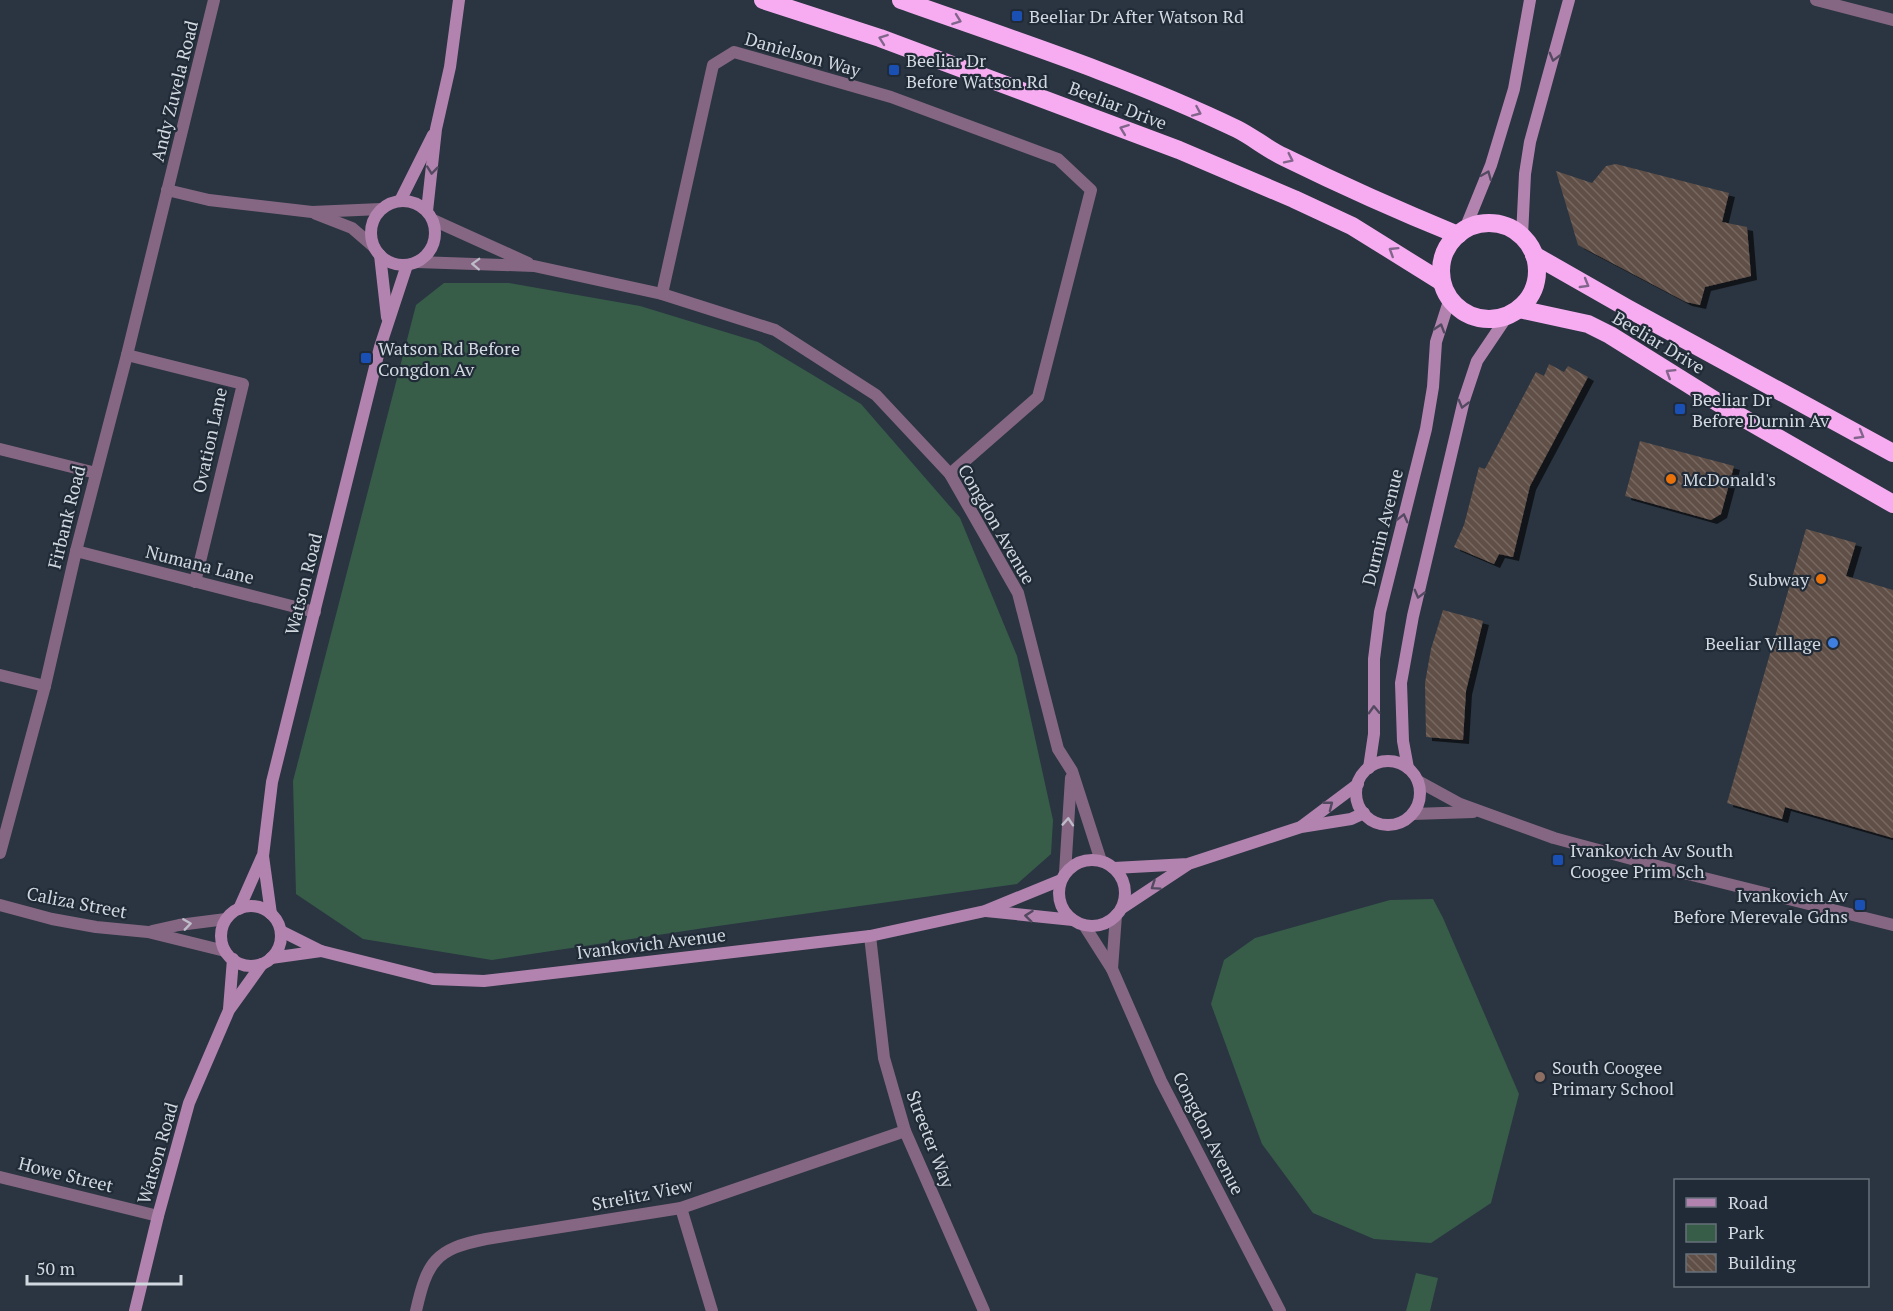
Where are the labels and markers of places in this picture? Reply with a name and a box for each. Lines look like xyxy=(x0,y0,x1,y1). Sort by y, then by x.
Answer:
place label: Beeliar Dr After Watson Rd xyxy=(1029,4,1244,28)
marker: Beeliar Dr After Watson Rd xyxy=(1010,9,1024,23)
place label: Beeliar Dr Before Watson Rd xyxy=(906,48,1048,93)
marker: Beeliar Dr Before Watson Rd xyxy=(887,63,901,77)
place label: Watson Rd Before Congdon Av xyxy=(378,336,520,381)
marker: Watson Rd Before Congdon Av xyxy=(359,351,373,365)
place label: Beeliar Dr Before Durnin Av xyxy=(1692,387,1830,432)
marker: Beeliar Dr Before Durnin Av xyxy=(1673,402,1687,416)
place label: McDonald's xyxy=(1683,467,1776,491)
marker: McDonald's xyxy=(1664,472,1678,486)
place label: Subway xyxy=(1748,567,1810,591)
marker: Subway xyxy=(1814,572,1828,586)
place label: Beeliar Village xyxy=(1705,631,1821,655)
marker: Beeliar Village xyxy=(1826,636,1840,650)
place label: Ivankovich Av South Coogee Prim Sch xyxy=(1570,838,1734,883)
marker: Ivankovich Av South Coogee Prim Sch xyxy=(1551,853,1565,867)
place label: Ivankovich Av Before Merevale Gdns xyxy=(1674,883,1849,928)
marker: Ivankovich Av Before Merevale Gdns xyxy=(1853,898,1867,912)
place label: South Coogee Primary School xyxy=(1552,1055,1674,1100)
marker: South Coogee Primary School xyxy=(1533,1070,1547,1084)

